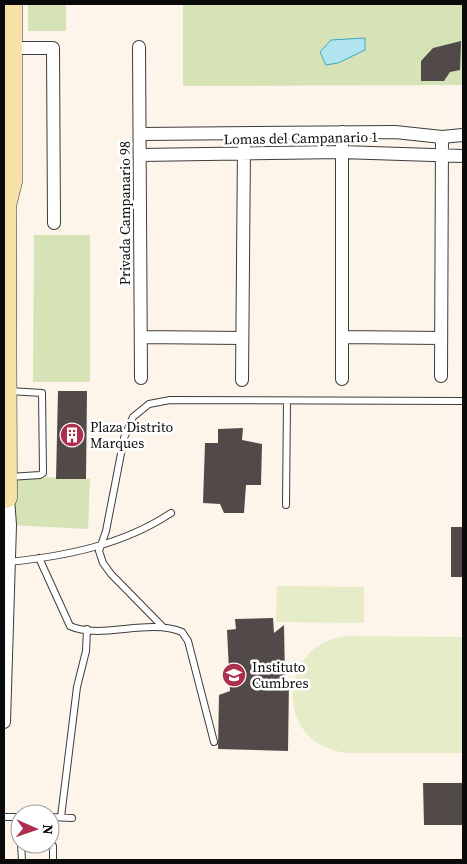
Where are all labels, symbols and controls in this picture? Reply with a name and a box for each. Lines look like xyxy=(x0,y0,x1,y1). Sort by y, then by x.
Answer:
street label: Lomas del Campanario 1 xyxy=(224,127,378,149)
street label: Privada Campanario 98 xyxy=(115,141,135,285)
place label: Plaza Distrito Marques xyxy=(90,417,174,453)
building icon: Plaza Distrito Marques xyxy=(59,422,85,448)
place label: Instituto Cumbres xyxy=(252,657,309,693)
school or university icon: Instituto Cumbres xyxy=(221,662,247,688)
north arrow xyxy=(10,804,60,854)
text: N xyxy=(38,824,58,835)

